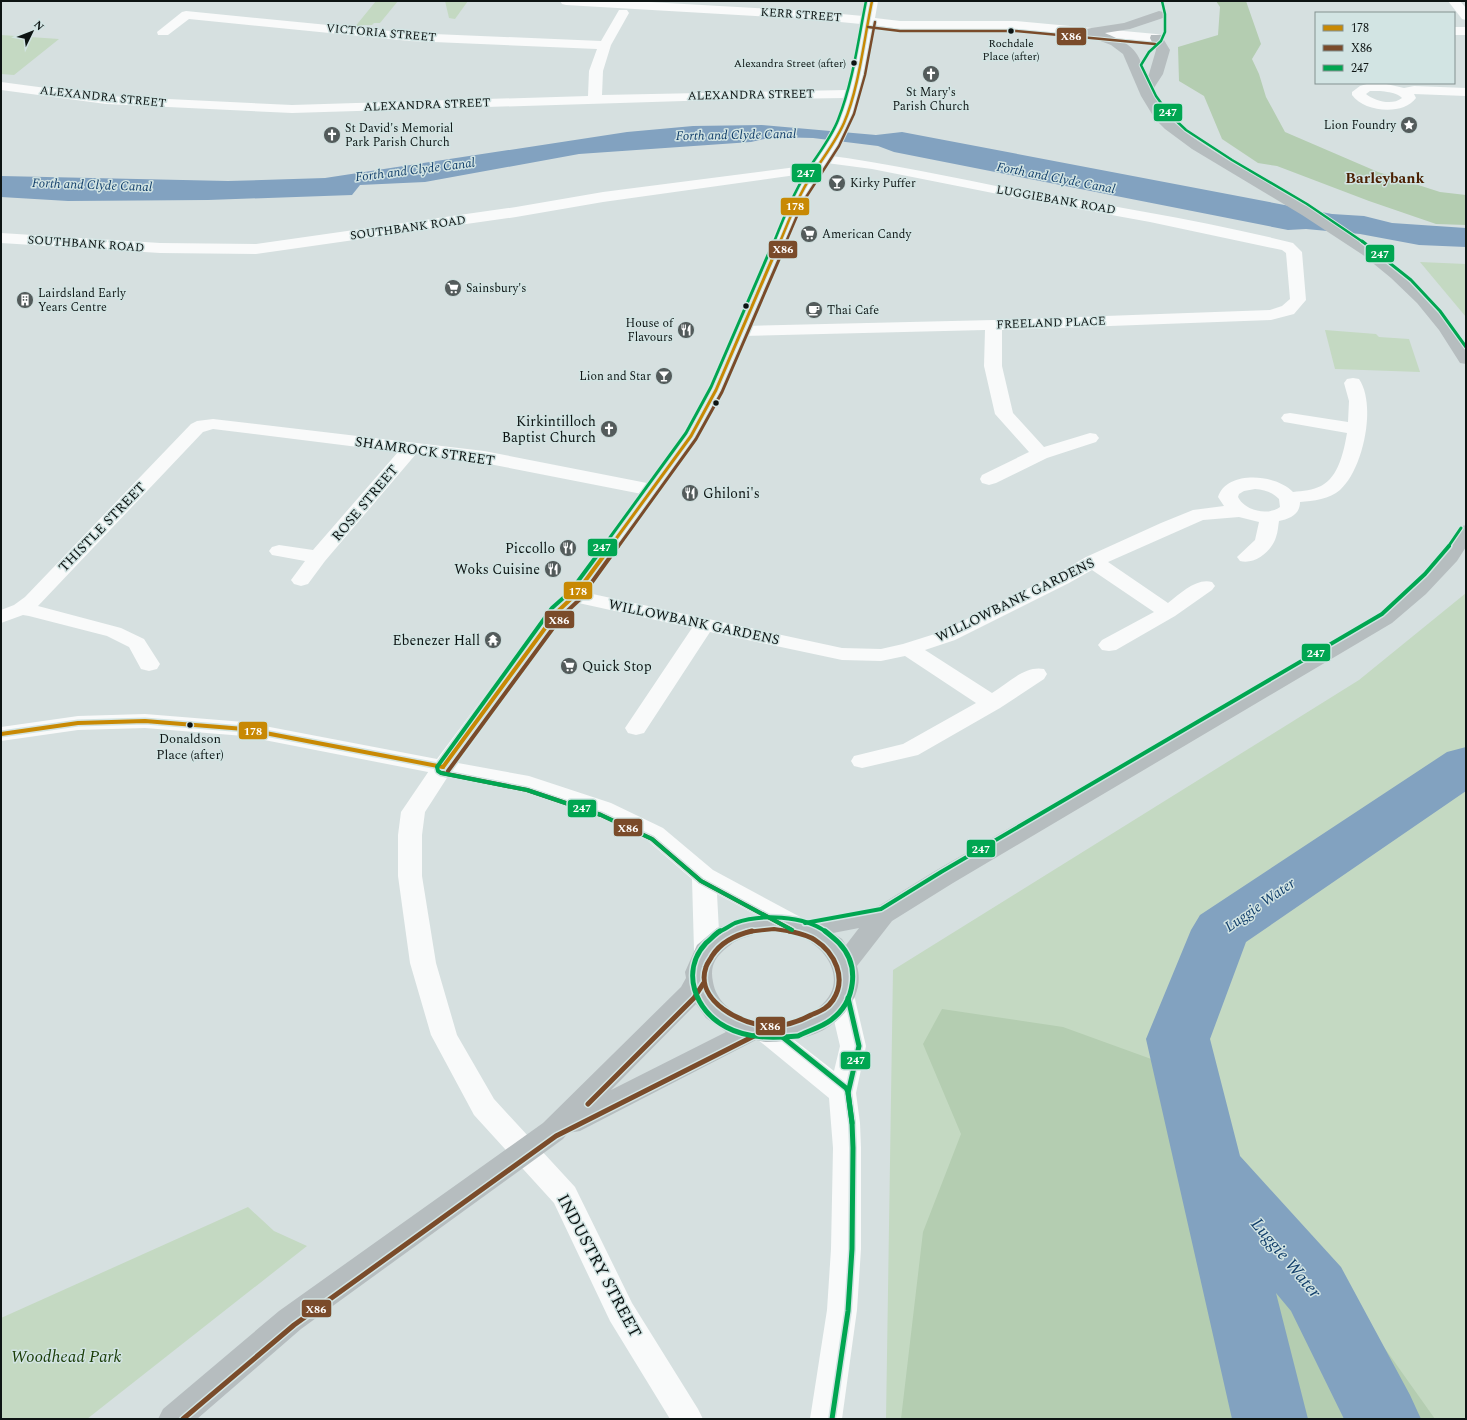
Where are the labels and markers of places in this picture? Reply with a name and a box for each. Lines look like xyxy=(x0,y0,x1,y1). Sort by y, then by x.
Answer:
marker: Rochdale Place (after) xyxy=(1006,26,1016,36)
place label: Rochdale Place (after) xyxy=(983,35,1040,65)
place label: Alexandra Street (after) xyxy=(734,55,846,72)
marker: Alexandra Street (after) xyxy=(849,58,859,68)
church icon: St Mary's Parish Church xyxy=(921,64,941,84)
place label: St Mary's Parish Church xyxy=(893,83,969,116)
place icon: Lion Foundry xyxy=(1399,115,1419,135)
place label: Lion Foundry xyxy=(1324,116,1397,135)
place label: St David's Memorial Park Parish Church xyxy=(345,119,453,152)
church icon: St David's Memorial Park Parish Church xyxy=(322,125,342,145)
bar icon: Kirky Puffer xyxy=(827,173,847,193)
place label: Kirky Puffer xyxy=(850,174,916,193)
supermarket icon: American Candy xyxy=(799,224,819,244)
place label: American Candy xyxy=(822,225,913,244)
supermarket icon: Sainsbury's xyxy=(443,278,463,298)
place label: Sainsbury's xyxy=(466,279,526,298)
place label: Lairdsland Early Years Centre xyxy=(38,284,127,317)
building icon: Lairdsland Early Years Centre xyxy=(15,290,35,310)
cafe icon: Thai Cafe xyxy=(804,300,824,320)
unlabelled marker xyxy=(741,301,751,311)
place label: Thai Cafe xyxy=(827,301,879,320)
place label: House of Flavours xyxy=(625,314,674,347)
restaurant icon: House of Flavours xyxy=(676,320,696,340)
bar icon: Lion and Star xyxy=(654,366,674,386)
place label: Lion and Star xyxy=(579,367,651,386)
unlabelled marker xyxy=(711,398,721,408)
place label: Kirkintilloch Baptist Church xyxy=(502,411,596,448)
church icon: Kirkintilloch Baptist Church xyxy=(599,419,619,439)
restaurant icon: Ghiloni's xyxy=(680,483,700,503)
place label: Ghiloni's xyxy=(703,483,760,504)
place label: Piccollo xyxy=(505,538,555,559)
restaurant icon: Piccollo xyxy=(558,538,578,558)
place label: Woks Cuisine xyxy=(454,559,540,580)
restaurant icon: Woks Cuisine xyxy=(543,559,563,579)
place label: Ebenezer Hall xyxy=(392,630,480,651)
temple icon: Ebenezer Hall xyxy=(483,630,503,650)
supermarket icon: Quick Stop xyxy=(559,656,579,676)
place label: Quick Stop xyxy=(582,656,652,677)
marker: Donaldson Place (after) xyxy=(185,720,195,730)
place label: Donaldson Place (after) xyxy=(156,729,224,765)

